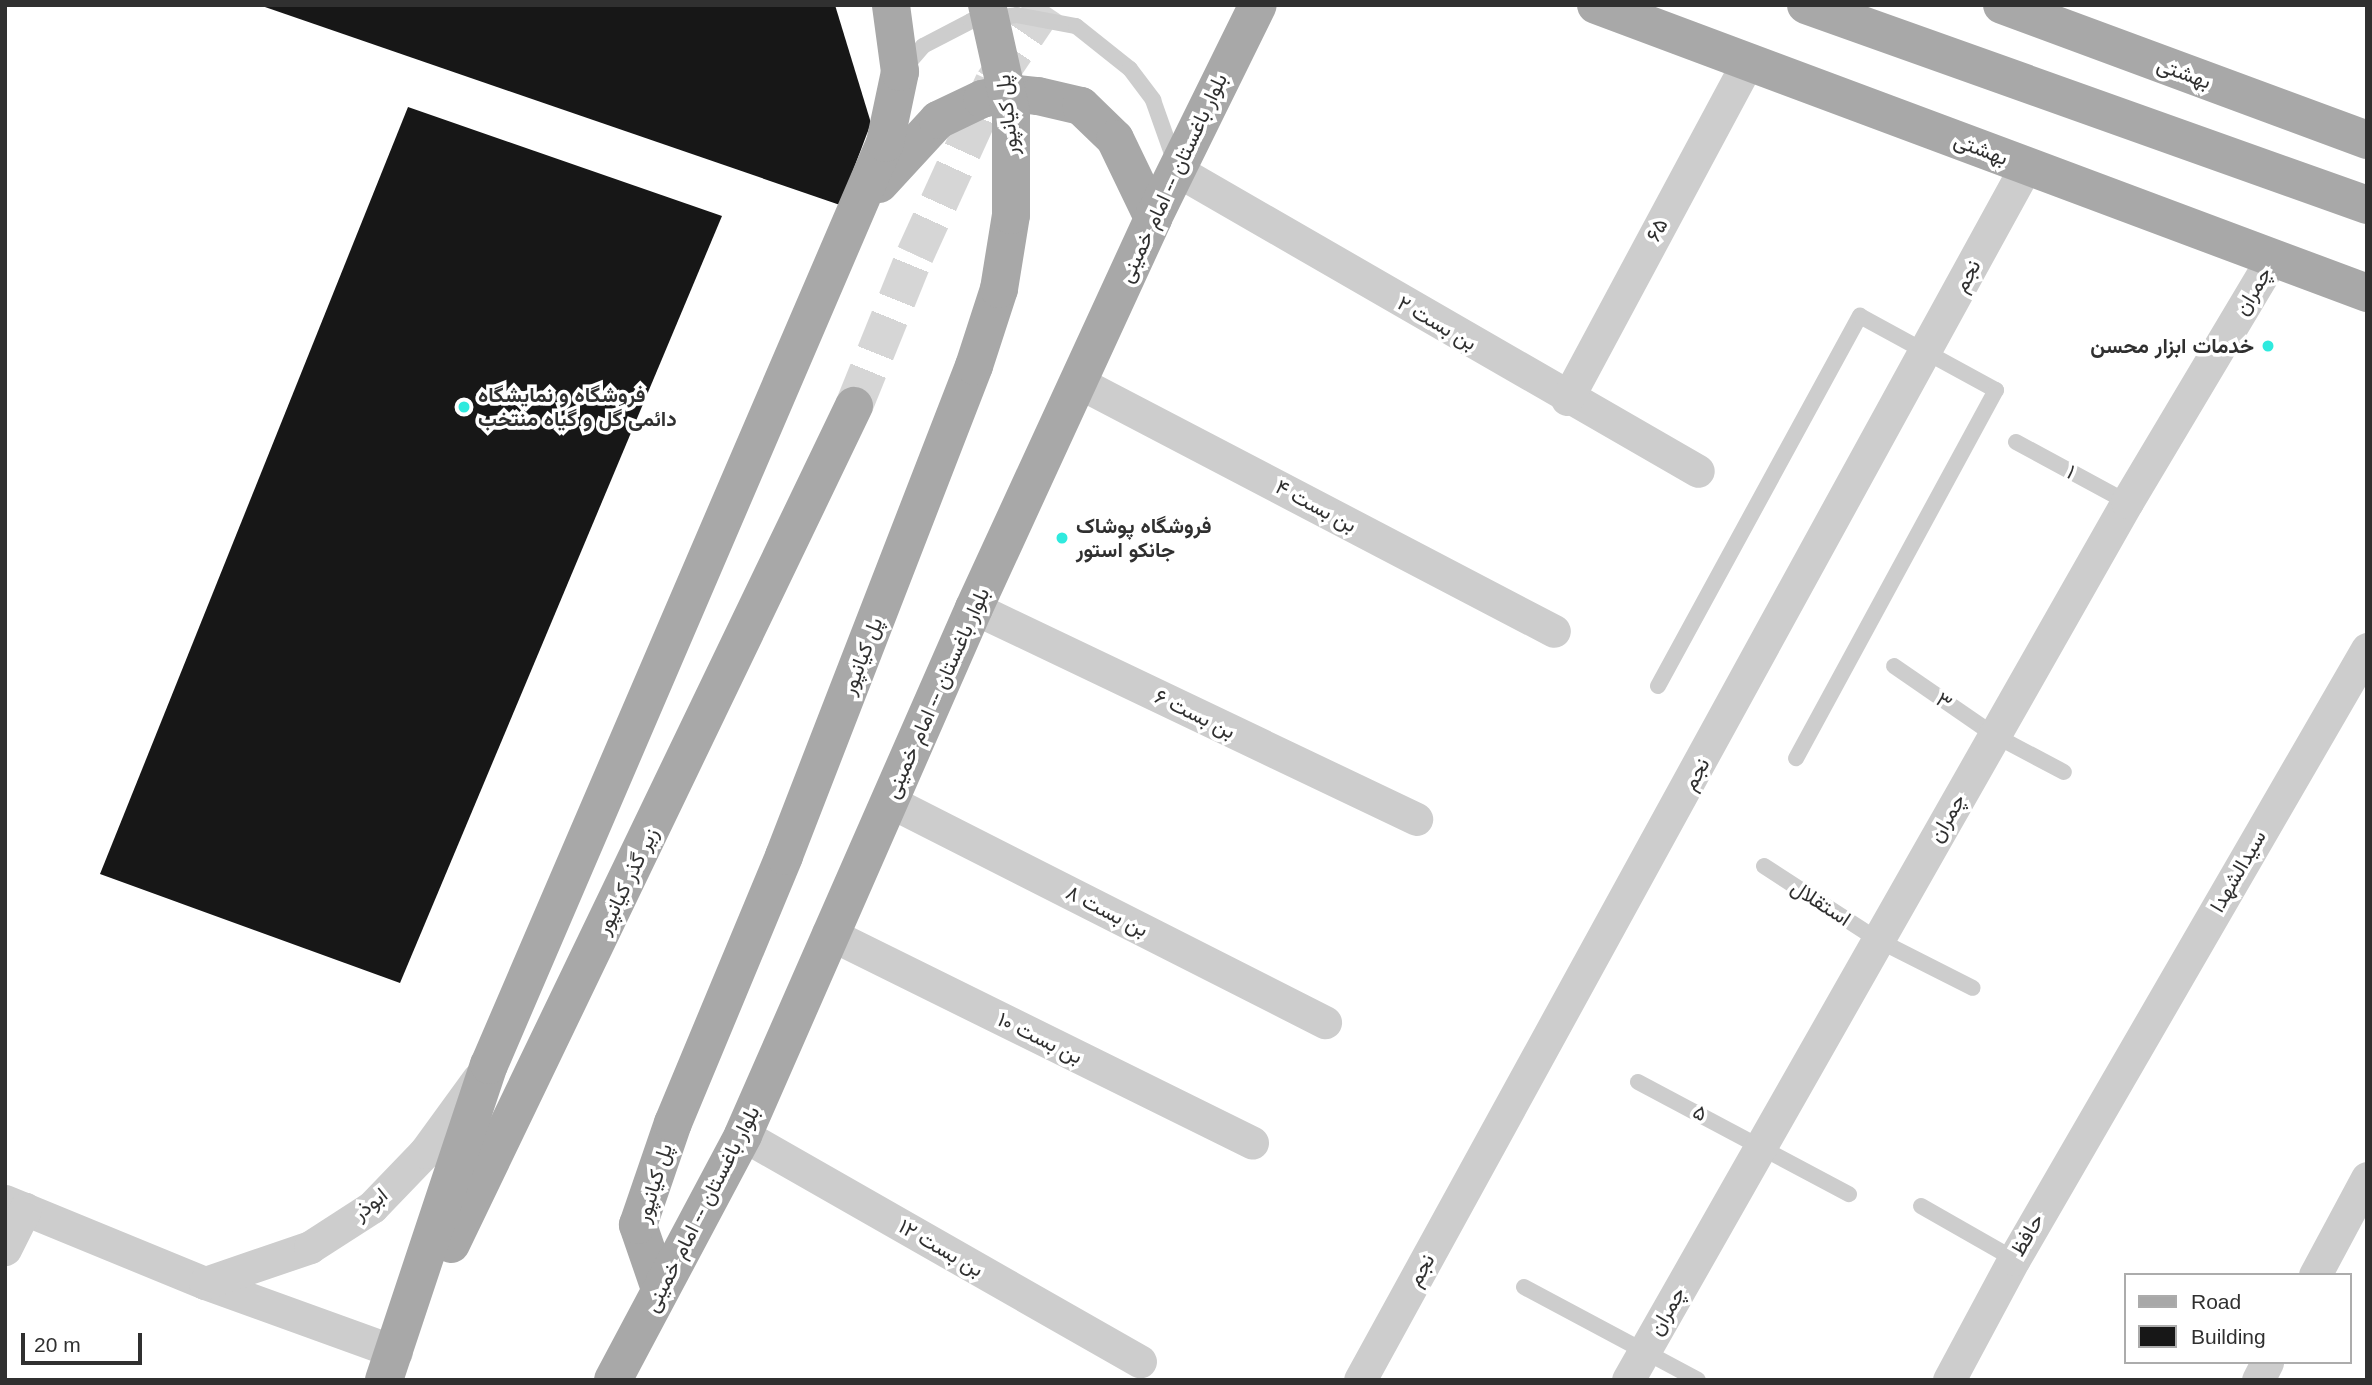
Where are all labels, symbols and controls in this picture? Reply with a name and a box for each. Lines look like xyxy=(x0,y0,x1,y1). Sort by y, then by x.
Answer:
street label: بهشتی xyxy=(2154,52,2214,94)
street label: بلوار باغستان -- امام خمینی xyxy=(1113,69,1233,287)
street label: پل کیانپور xyxy=(990,73,1024,157)
street label: بهشتى xyxy=(1951,127,2011,171)
street label: ۶۵ xyxy=(1641,214,1673,246)
street label: نجم xyxy=(1948,255,1986,297)
street label: چمران xyxy=(2229,262,2277,320)
street label: بن بست ۲ xyxy=(1393,290,1481,356)
place label: خدمات ابزار محسن xyxy=(2090,333,2254,359)
marker: خدمات ابزار محسن xyxy=(2260,338,2276,354)
place label: فروشگاه و نمایشگاه دائمی گل و گیاه منتخب xyxy=(478,382,677,432)
marker: فروشگاه و نمایشگاه دائمی گل و گیاه منتخب xyxy=(456,399,472,415)
street label: ۱ xyxy=(2062,460,2080,484)
street label: بن بست ۴ xyxy=(1271,474,1361,538)
place label: فروشگاه پوشاک جانکو استور xyxy=(1076,513,1212,563)
marker: فروشگاه پوشاک جانکو استور xyxy=(1054,530,1070,546)
street label: بلوار باغستان -- امام خمینی xyxy=(879,584,995,802)
street label: پل کیانپور xyxy=(836,614,888,698)
street label: بن بست ۶ xyxy=(1151,684,1239,744)
street label: ۳ xyxy=(1931,687,1957,715)
street label: نجم xyxy=(1677,753,1715,795)
street label: چمران xyxy=(1923,789,1971,847)
street label: زیر گذر کیانپور xyxy=(590,824,664,938)
street label: سیدالشهدا xyxy=(2204,826,2272,916)
street label: استقلال xyxy=(1786,874,1856,932)
street label: بن بست ۸ xyxy=(1062,880,1152,942)
street label: بن بست ۱۰ xyxy=(993,1007,1087,1069)
street label: ۵ xyxy=(1689,1099,1711,1127)
street label: بلوار باغستان -- امام خمینی xyxy=(639,1102,765,1316)
street label: پل کیانپور xyxy=(630,1141,678,1225)
street label: ابوذر xyxy=(347,1182,393,1226)
street label: حافظ xyxy=(2005,1209,2049,1261)
street label: بن بست ۱۲ xyxy=(894,1214,988,1282)
street label: نجم xyxy=(1402,1249,1440,1291)
legend xyxy=(2124,1273,2351,1364)
street label: چمران xyxy=(1643,1282,1691,1340)
text: Road xyxy=(2191,1290,2241,1313)
scale bar xyxy=(24,1318,145,1362)
text: Building xyxy=(2191,1325,2266,1348)
text: 20 m xyxy=(34,1333,81,1356)

